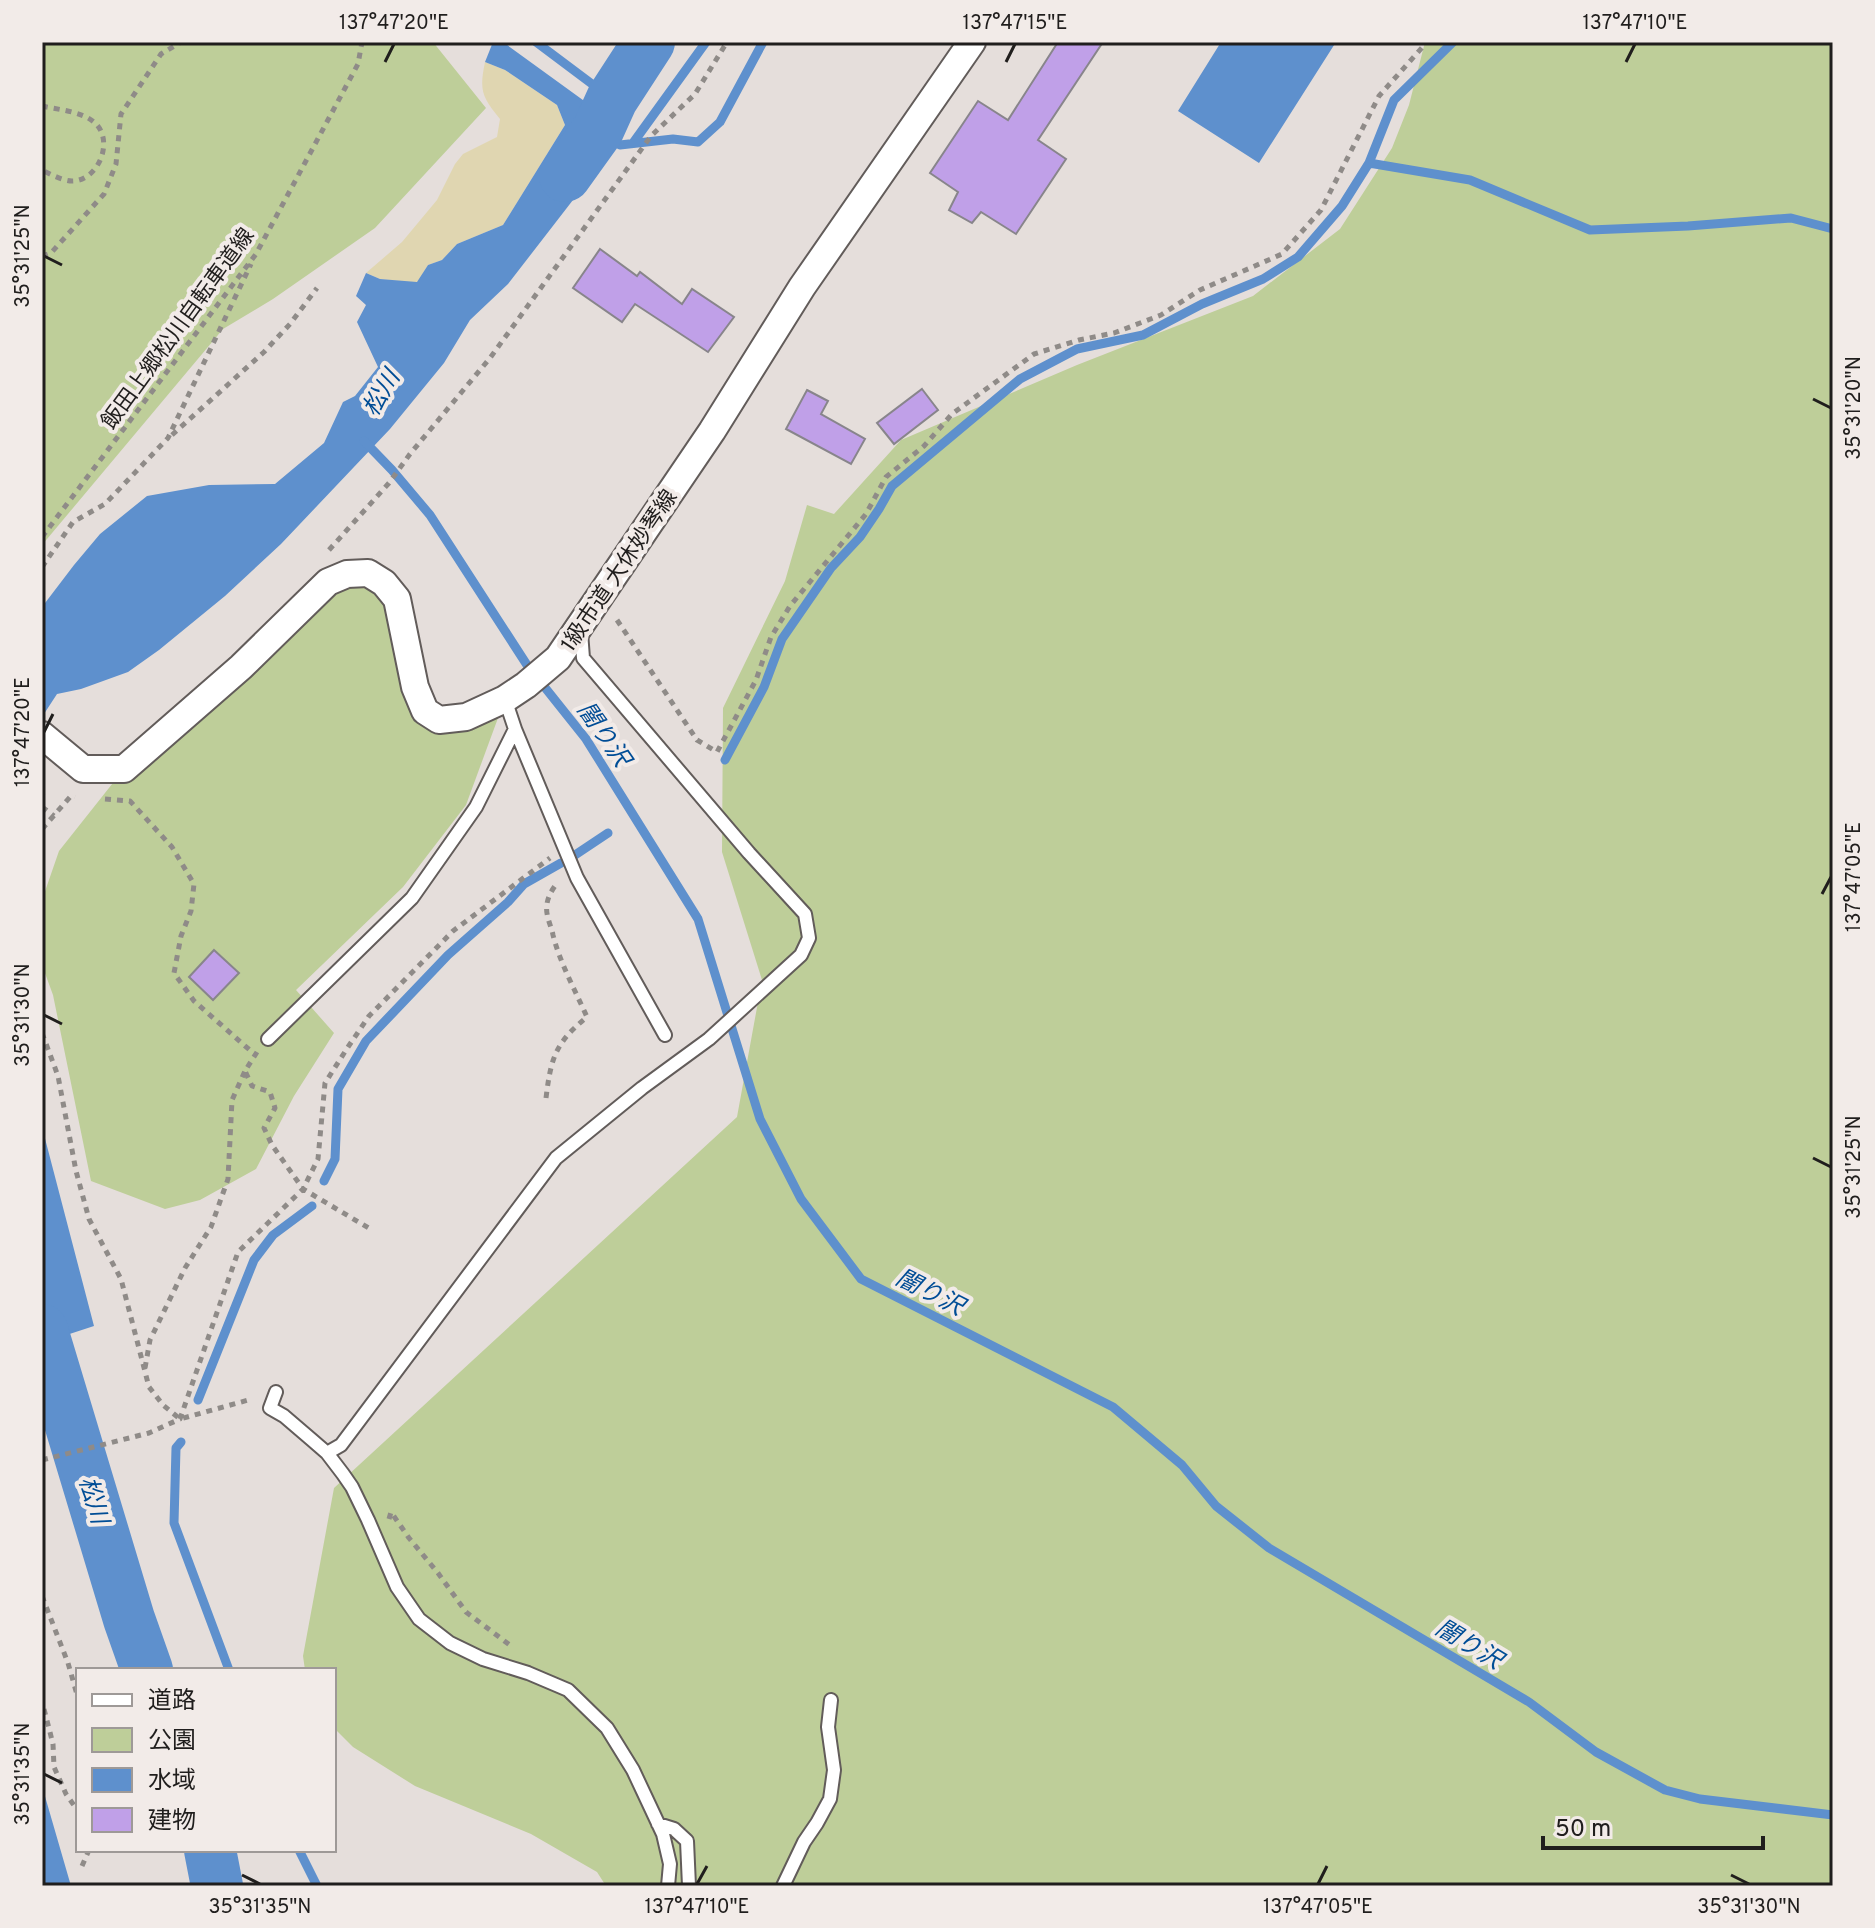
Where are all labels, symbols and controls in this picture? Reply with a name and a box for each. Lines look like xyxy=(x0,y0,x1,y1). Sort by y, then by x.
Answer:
text: 137°47'20"E xyxy=(339,11,449,37)
text: 137°47'15"E xyxy=(963,11,1067,37)
text: 137°47'10"E xyxy=(1582,11,1688,37)
text: 35°31'25"N xyxy=(11,204,37,308)
street label: 飯田上郷松川自転車道線 xyxy=(97,224,261,435)
text: 35°31'20"N xyxy=(1842,356,1868,460)
water label: 松川 xyxy=(357,363,409,422)
street label: 1級市道 大休妙琴線 xyxy=(556,485,684,657)
text: 137°47'20"E xyxy=(11,677,37,787)
water label: 闇り沢 xyxy=(569,697,637,776)
text: 137°47'05"E xyxy=(1842,822,1868,932)
text: 35°31'30"N xyxy=(11,963,37,1067)
text: 35°31'25"N xyxy=(1842,1115,1868,1219)
water label: 闇り沢 xyxy=(890,1264,971,1325)
water label: 松川 xyxy=(71,1473,114,1531)
water label: 闇り沢 xyxy=(1429,1614,1509,1679)
legend xyxy=(76,1668,336,1852)
text: 道路 xyxy=(148,1687,196,1717)
text: 35°31'35"N xyxy=(11,1722,37,1826)
text: 公園 xyxy=(148,1727,196,1757)
text: 水域 xyxy=(148,1767,196,1797)
scale bar xyxy=(1543,1800,1763,1850)
text: 建物 xyxy=(148,1807,196,1837)
text: 50 m xyxy=(1555,1815,1611,1845)
text: 35°31'35"N xyxy=(208,1895,312,1921)
text: 137°47'10"E xyxy=(644,1895,750,1921)
text: 137°47'05"E xyxy=(1263,1895,1373,1921)
text: 35°31'30"N xyxy=(1697,1895,1801,1921)

